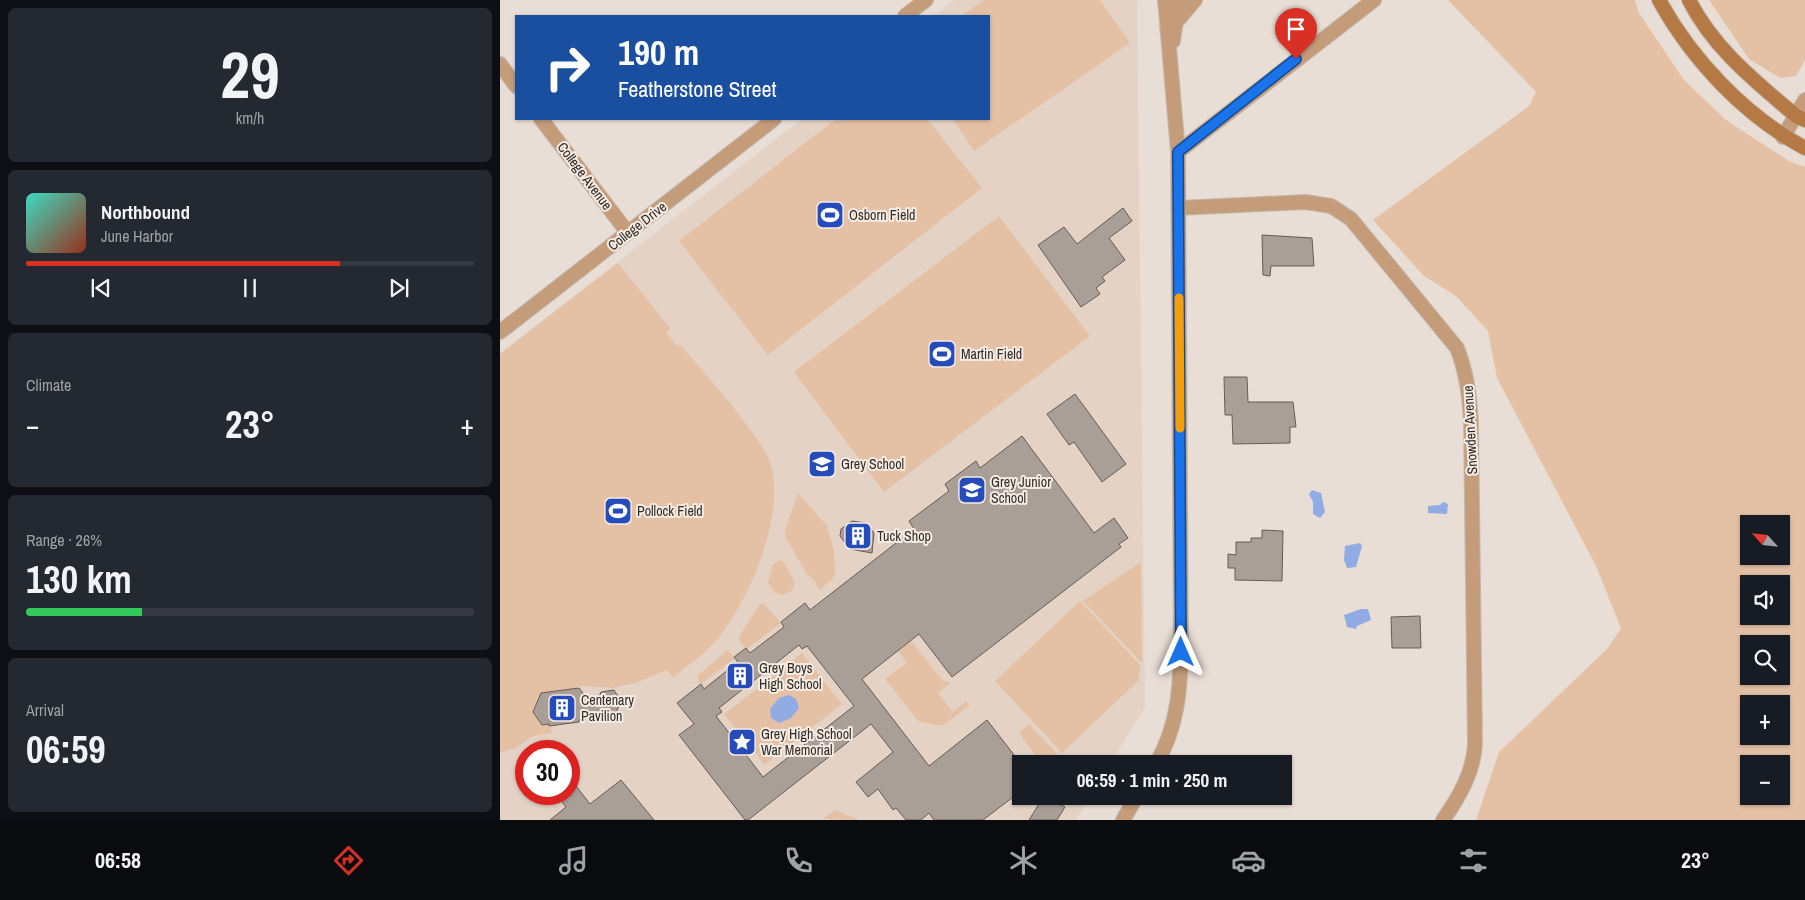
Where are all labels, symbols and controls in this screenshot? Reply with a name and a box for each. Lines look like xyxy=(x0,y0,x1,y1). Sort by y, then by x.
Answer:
pin xyxy=(1275,8,1317,59)
icon: arrive xyxy=(1282,15,1310,43)
text: 190 m xyxy=(618,29,699,76)
text: 29 xyxy=(220,31,280,118)
icon: right xyxy=(535,35,600,100)
text: Featherstone Street xyxy=(618,74,777,104)
text: km/h xyxy=(236,107,264,129)
street label: College Avenue xyxy=(554,139,616,213)
street label: College Drive xyxy=(604,197,670,255)
text: Northbound xyxy=(101,199,190,225)
sports icon: Osborn Field xyxy=(815,200,845,230)
place label: Osborn Field xyxy=(849,206,915,224)
text: June Harbor xyxy=(101,225,173,247)
icon: previous xyxy=(87,274,115,302)
icon: pause xyxy=(236,274,264,302)
icon: next xyxy=(385,274,413,302)
sports icon: Martin Field xyxy=(927,339,957,369)
place label: Martin Field xyxy=(961,345,1022,363)
text: Climate xyxy=(26,374,71,396)
street label: Snowden Avenue xyxy=(1459,385,1481,475)
text: 23° xyxy=(225,399,275,450)
text: − xyxy=(26,406,39,444)
text: + xyxy=(461,406,474,444)
school or university icon: Grey School xyxy=(807,449,837,479)
place label: Grey School xyxy=(841,455,904,473)
place label: Grey Junior School xyxy=(991,473,1051,507)
school or university icon: Grey Junior School xyxy=(957,475,987,505)
sports icon: Pollock Field xyxy=(603,496,633,526)
place label: Pollock Field xyxy=(637,502,703,520)
north arrow xyxy=(1740,515,1790,565)
map controls xyxy=(1740,515,1790,805)
building icon: Tuck Shop xyxy=(843,521,873,551)
place label: Tuck Shop xyxy=(877,527,931,545)
text: Range · 26% xyxy=(26,529,102,551)
text: 130 km xyxy=(26,554,132,605)
button: sound xyxy=(1740,575,1790,625)
position arrow xyxy=(1154,625,1206,677)
button: search xyxy=(1740,635,1790,685)
place label: Grey Boys High School xyxy=(759,659,822,693)
building icon: Grey Boys High School xyxy=(725,661,755,691)
place label: Centenary Pavilion xyxy=(581,691,634,725)
building icon: Centenary Pavilion xyxy=(547,693,577,723)
button: + xyxy=(1740,695,1790,745)
text: Arrival xyxy=(26,699,64,721)
text: 06:59 xyxy=(26,724,106,775)
place label: Grey High School War Memorial xyxy=(761,725,852,759)
place icon: Grey High School War Memorial xyxy=(727,727,757,757)
speed limit sign: 30 xyxy=(515,740,580,805)
button: − xyxy=(1740,755,1790,805)
text: 06:59 · 1 min · 250 m xyxy=(1077,767,1227,793)
icon: directions xyxy=(331,843,366,878)
icon: music xyxy=(556,843,591,878)
icon: phone xyxy=(781,843,816,878)
icon: climate xyxy=(1006,843,1041,878)
icon: car xyxy=(1231,843,1266,878)
icon: filters xyxy=(1456,843,1491,878)
text: 06:58 xyxy=(95,845,141,875)
text: 23° xyxy=(1681,845,1710,875)

